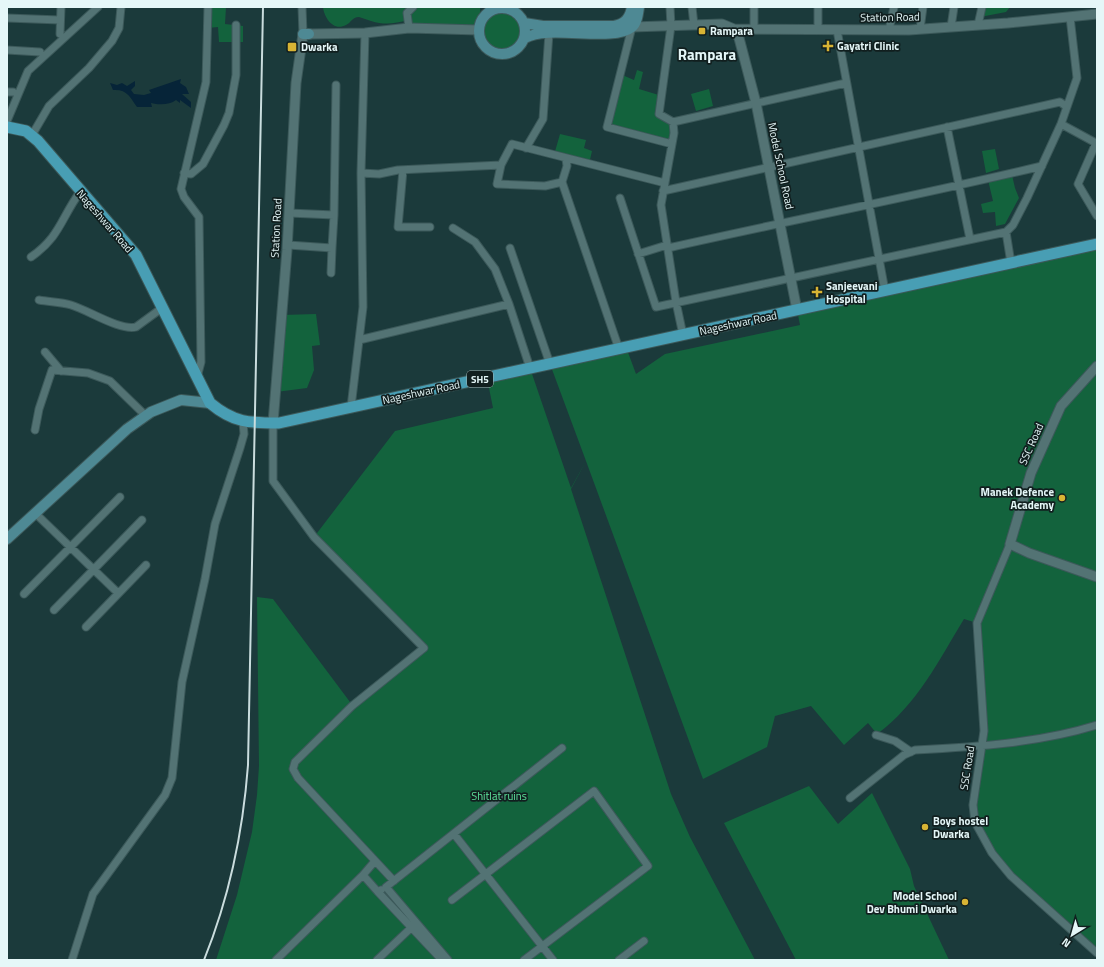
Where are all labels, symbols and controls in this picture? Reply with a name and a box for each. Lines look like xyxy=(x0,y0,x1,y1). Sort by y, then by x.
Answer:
street label: Station Road xyxy=(860,8,920,26)
place label: Rampara xyxy=(710,23,753,39)
marker: Rampara xyxy=(697,26,707,36)
place label: Gayatri Clinic xyxy=(837,38,899,54)
place label: Dwarka xyxy=(301,39,338,55)
marker: Gayatri Clinic xyxy=(822,40,834,52)
marker: Dwarka xyxy=(286,41,298,53)
district label: Rampara xyxy=(678,43,737,66)
street label: Model School Road xyxy=(764,121,798,211)
street label: Nageshwar Road xyxy=(73,186,137,256)
street label: Station Road xyxy=(266,198,286,258)
place label: Sanjeevani Hospital xyxy=(826,278,878,307)
marker: Sanjeevani Hospital xyxy=(811,286,823,298)
street label: Nageshwar Road xyxy=(698,307,778,339)
road number: SH5 xyxy=(467,371,493,387)
street label: Nageshwar Road xyxy=(381,376,461,408)
street label: SSC Road xyxy=(1015,420,1047,467)
place label: Manek Defence Academy xyxy=(980,484,1054,513)
marker: Manek Defence Academy xyxy=(1057,493,1067,503)
street label: SSC Road xyxy=(956,745,978,791)
park label: Shitlat ruins xyxy=(471,788,527,804)
place label: Boys hostel Dwarka xyxy=(933,813,988,842)
marker: Boys hostel Dwarka xyxy=(920,822,930,832)
place label: Model School Dev Bhumi Dwarka xyxy=(867,888,957,917)
marker: Model School Dev Bhumi Dwarka xyxy=(960,897,970,907)
north arrow xyxy=(1052,915,1092,955)
text: N xyxy=(1058,934,1074,952)

